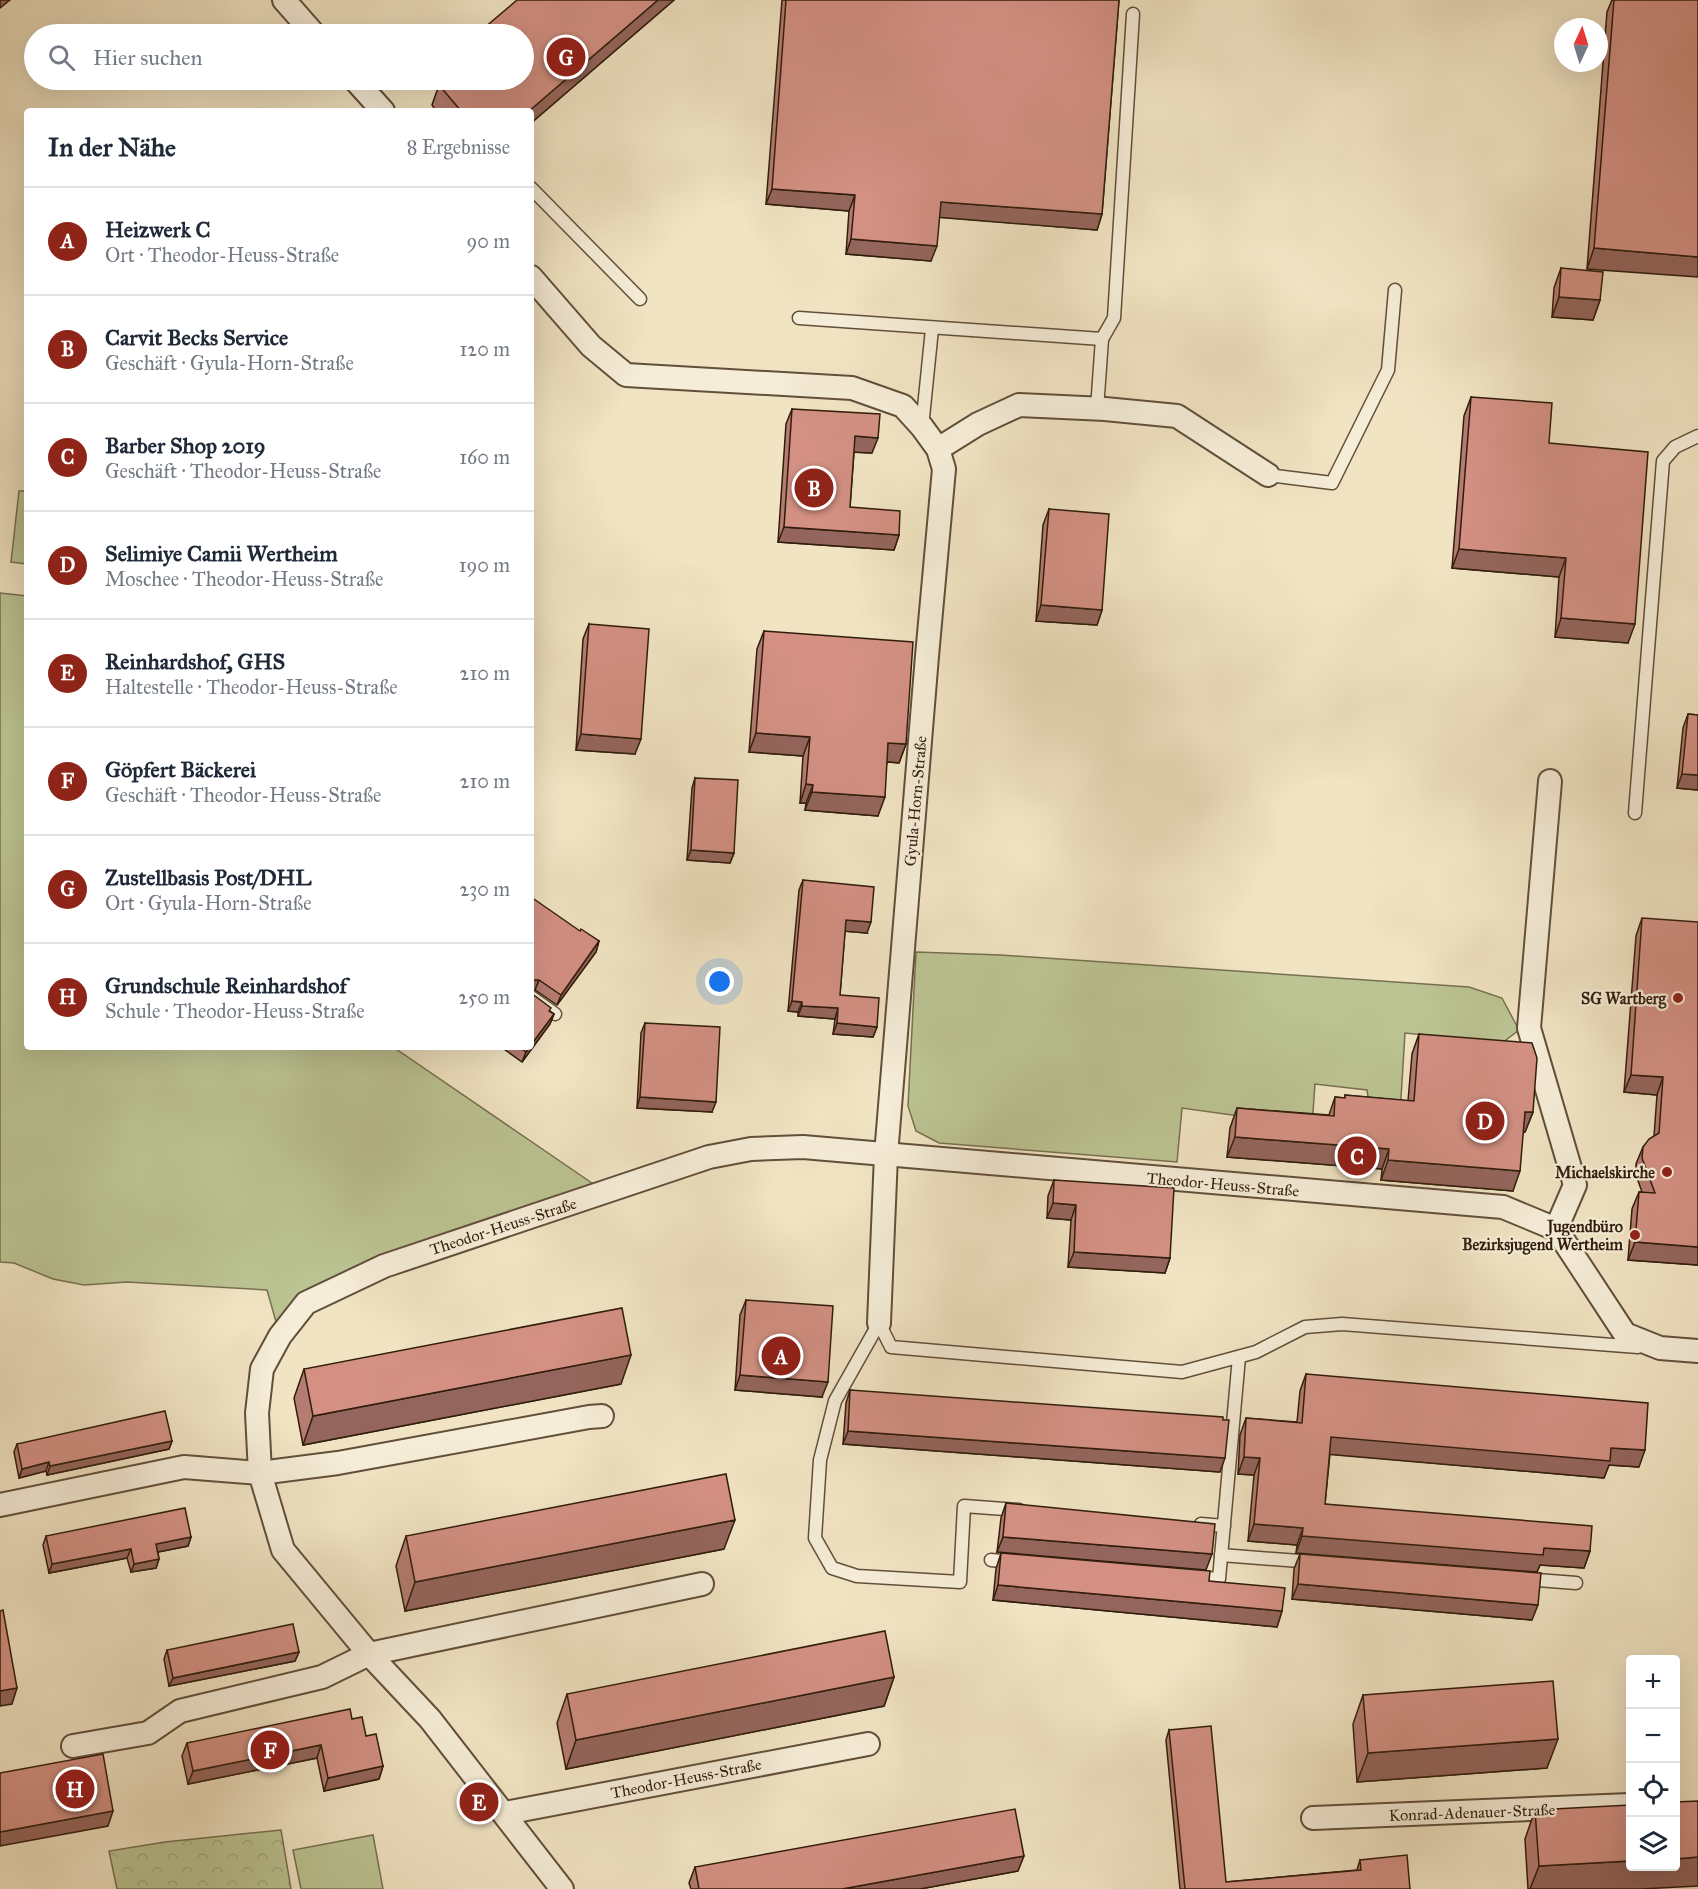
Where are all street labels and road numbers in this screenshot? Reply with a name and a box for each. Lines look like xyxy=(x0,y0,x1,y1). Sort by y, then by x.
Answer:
street label: Gyula-Horn-Straße xyxy=(900,735,931,867)
street label: Theodor-Heuss-Straße xyxy=(1146,1168,1300,1201)
street label: Theodor-Heuss-Straße xyxy=(427,1194,579,1259)
street label: Theodor-Heuss-Straße xyxy=(609,1754,763,1802)
street label: Konrad-Adenauer-Straße xyxy=(1388,1800,1556,1825)

